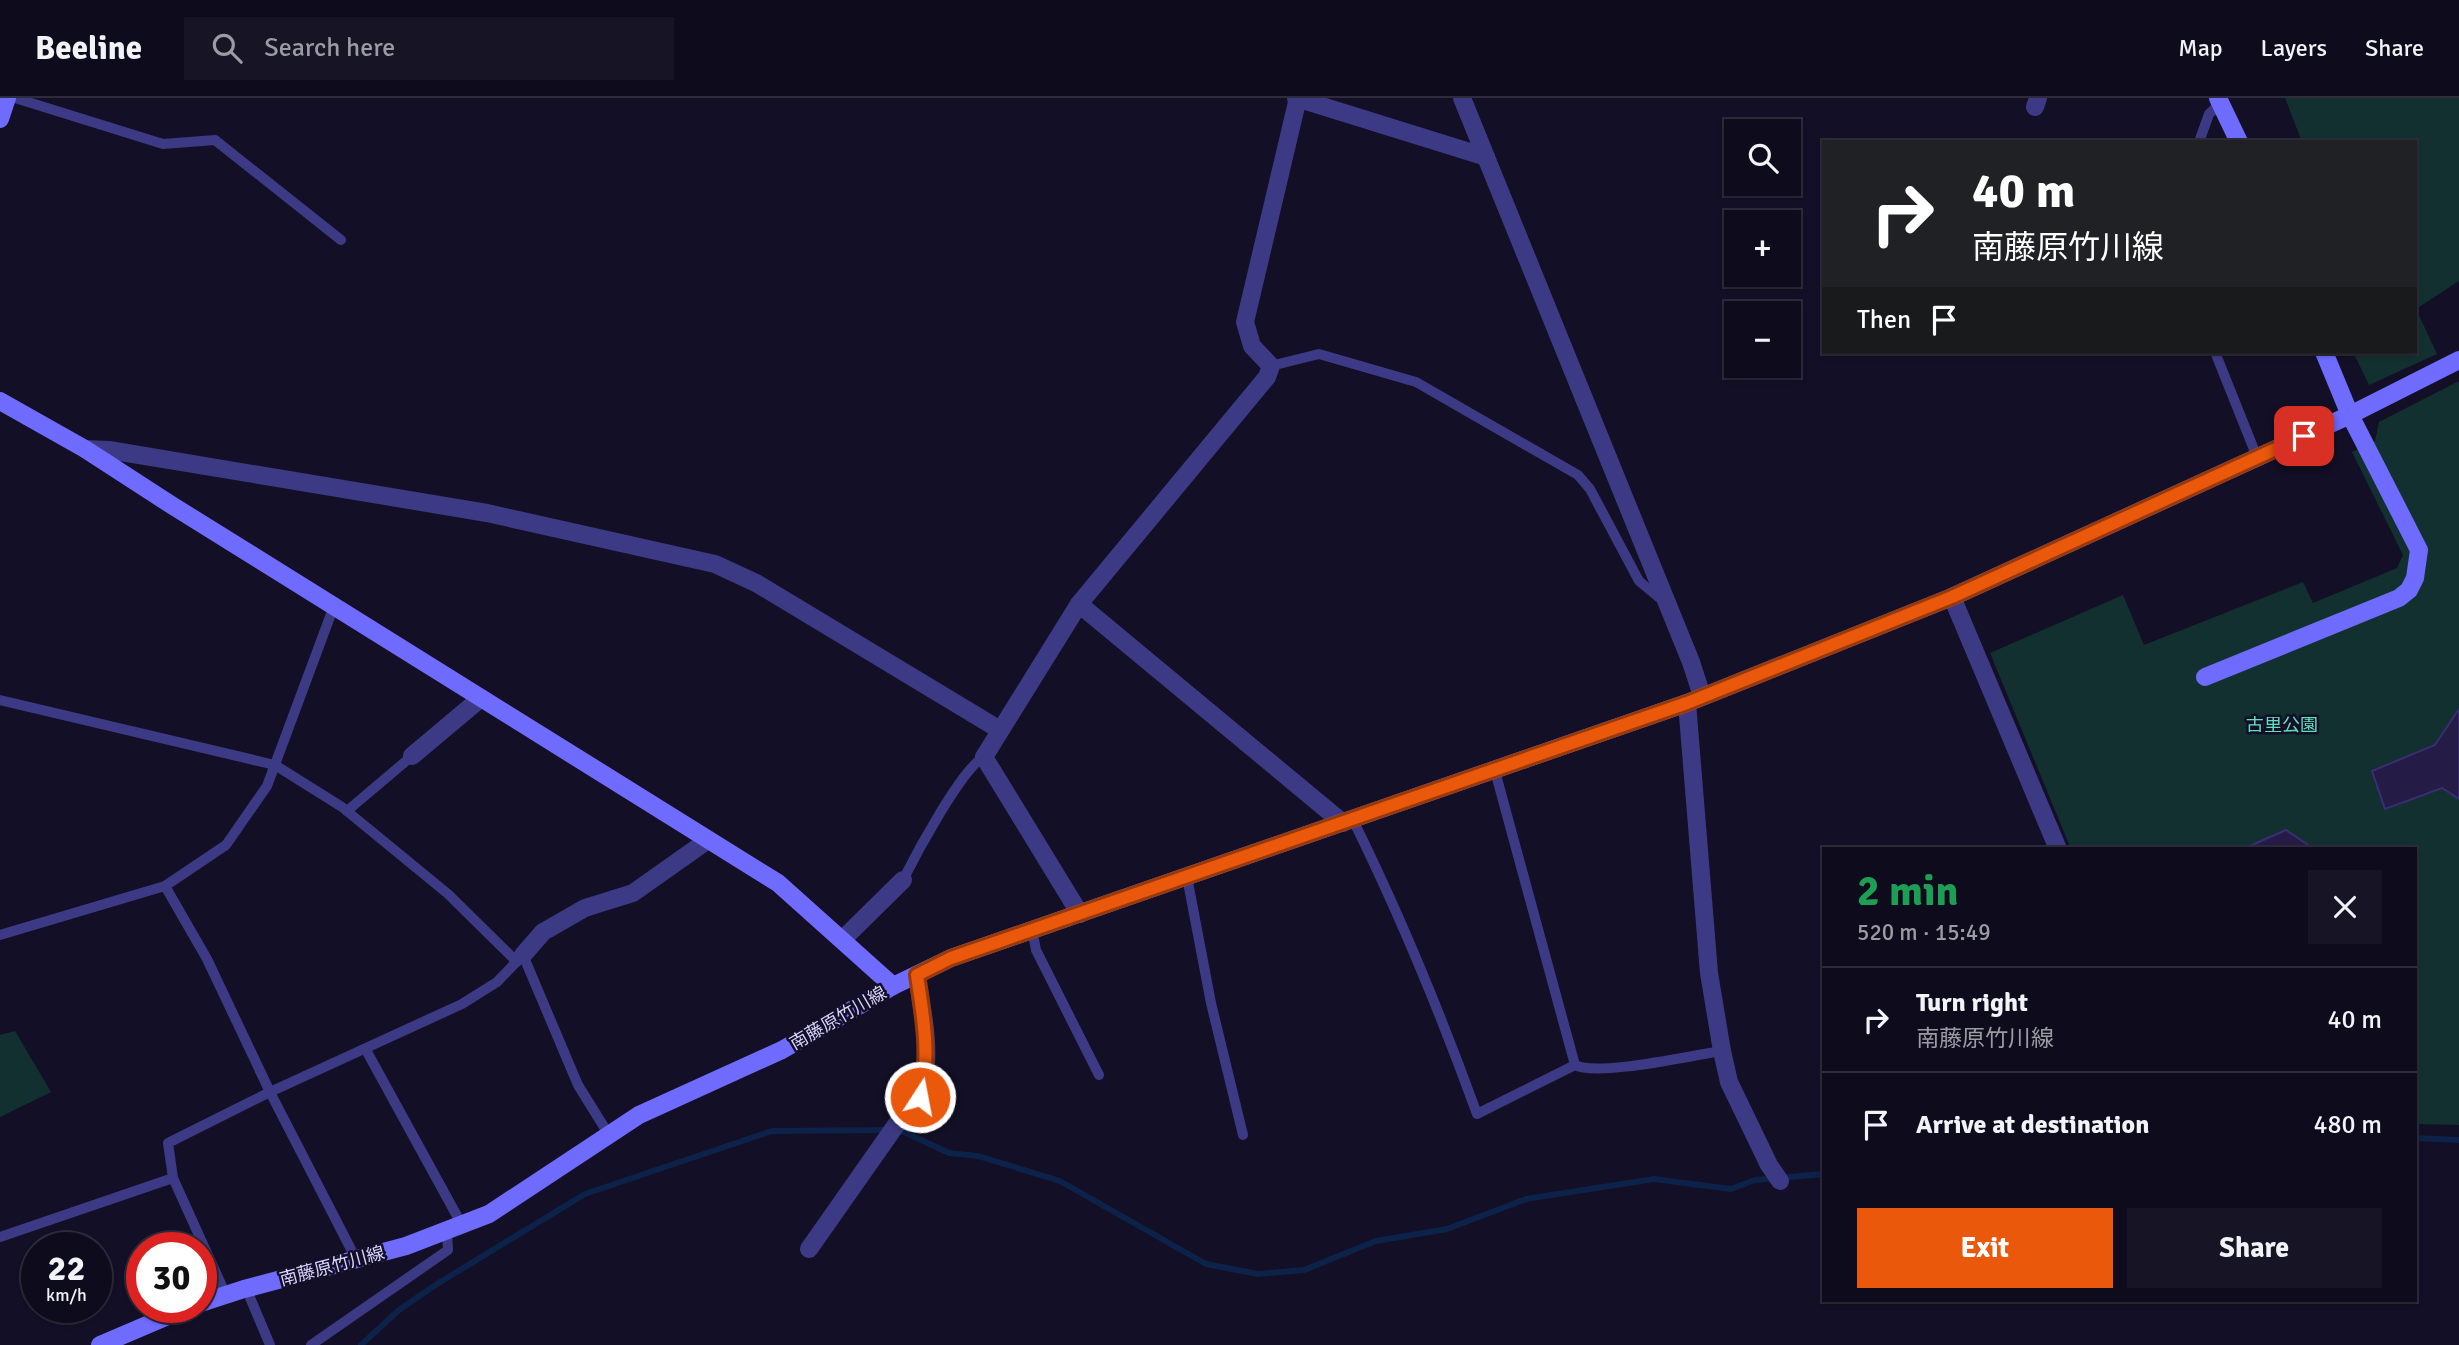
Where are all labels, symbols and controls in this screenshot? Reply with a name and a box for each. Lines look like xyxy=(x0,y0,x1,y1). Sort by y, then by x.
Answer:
search box xyxy=(184,17,674,80)
text: Beeline xyxy=(35,28,142,69)
icon: search xyxy=(208,29,246,67)
text: Search here xyxy=(264,32,395,64)
text: Map xyxy=(2178,33,2223,63)
text: Layers xyxy=(2261,33,2327,63)
text: Share xyxy=(2365,33,2424,63)
map controls xyxy=(1724,119,1801,378)
button: search xyxy=(1724,119,1801,196)
text: 40 m xyxy=(1972,161,2075,221)
icon: right xyxy=(1857,168,1948,259)
button: + xyxy=(1724,210,1801,287)
text: 南藤原竹川線 xyxy=(1972,228,2164,267)
button: − xyxy=(1724,301,1801,378)
icon: arrive xyxy=(1925,301,1963,339)
text: Then xyxy=(1857,304,1911,336)
pin xyxy=(2274,406,2334,466)
icon: arrive xyxy=(2285,417,2323,455)
park label: 古里公園 xyxy=(2246,714,2318,736)
text: 2 min xyxy=(1857,866,1958,917)
button: close xyxy=(2308,870,2382,944)
text: 520 m · 15:49 xyxy=(1857,918,1991,947)
street label: 南藤原竹川線 xyxy=(786,981,890,1055)
text: Turn right xyxy=(1916,987,2028,1019)
icon: right xyxy=(1857,1001,1895,1039)
text: 40 m xyxy=(2327,1004,2382,1036)
text: 南藤原竹川線 xyxy=(1916,1024,2054,1053)
position arrow xyxy=(883,1060,957,1134)
icon: arrive xyxy=(1857,1106,1895,1144)
text: Arrive at destination xyxy=(1916,1109,2149,1141)
text: 480 m xyxy=(2313,1109,2382,1141)
button: Exit xyxy=(1857,1208,2113,1288)
button: Share xyxy=(2127,1208,2382,1288)
speed limit sign: 30 xyxy=(126,1232,217,1323)
street label: 南藤原竹川線 xyxy=(277,1241,387,1291)
text: 22 xyxy=(48,1247,85,1290)
text: km/h xyxy=(46,1284,87,1306)

